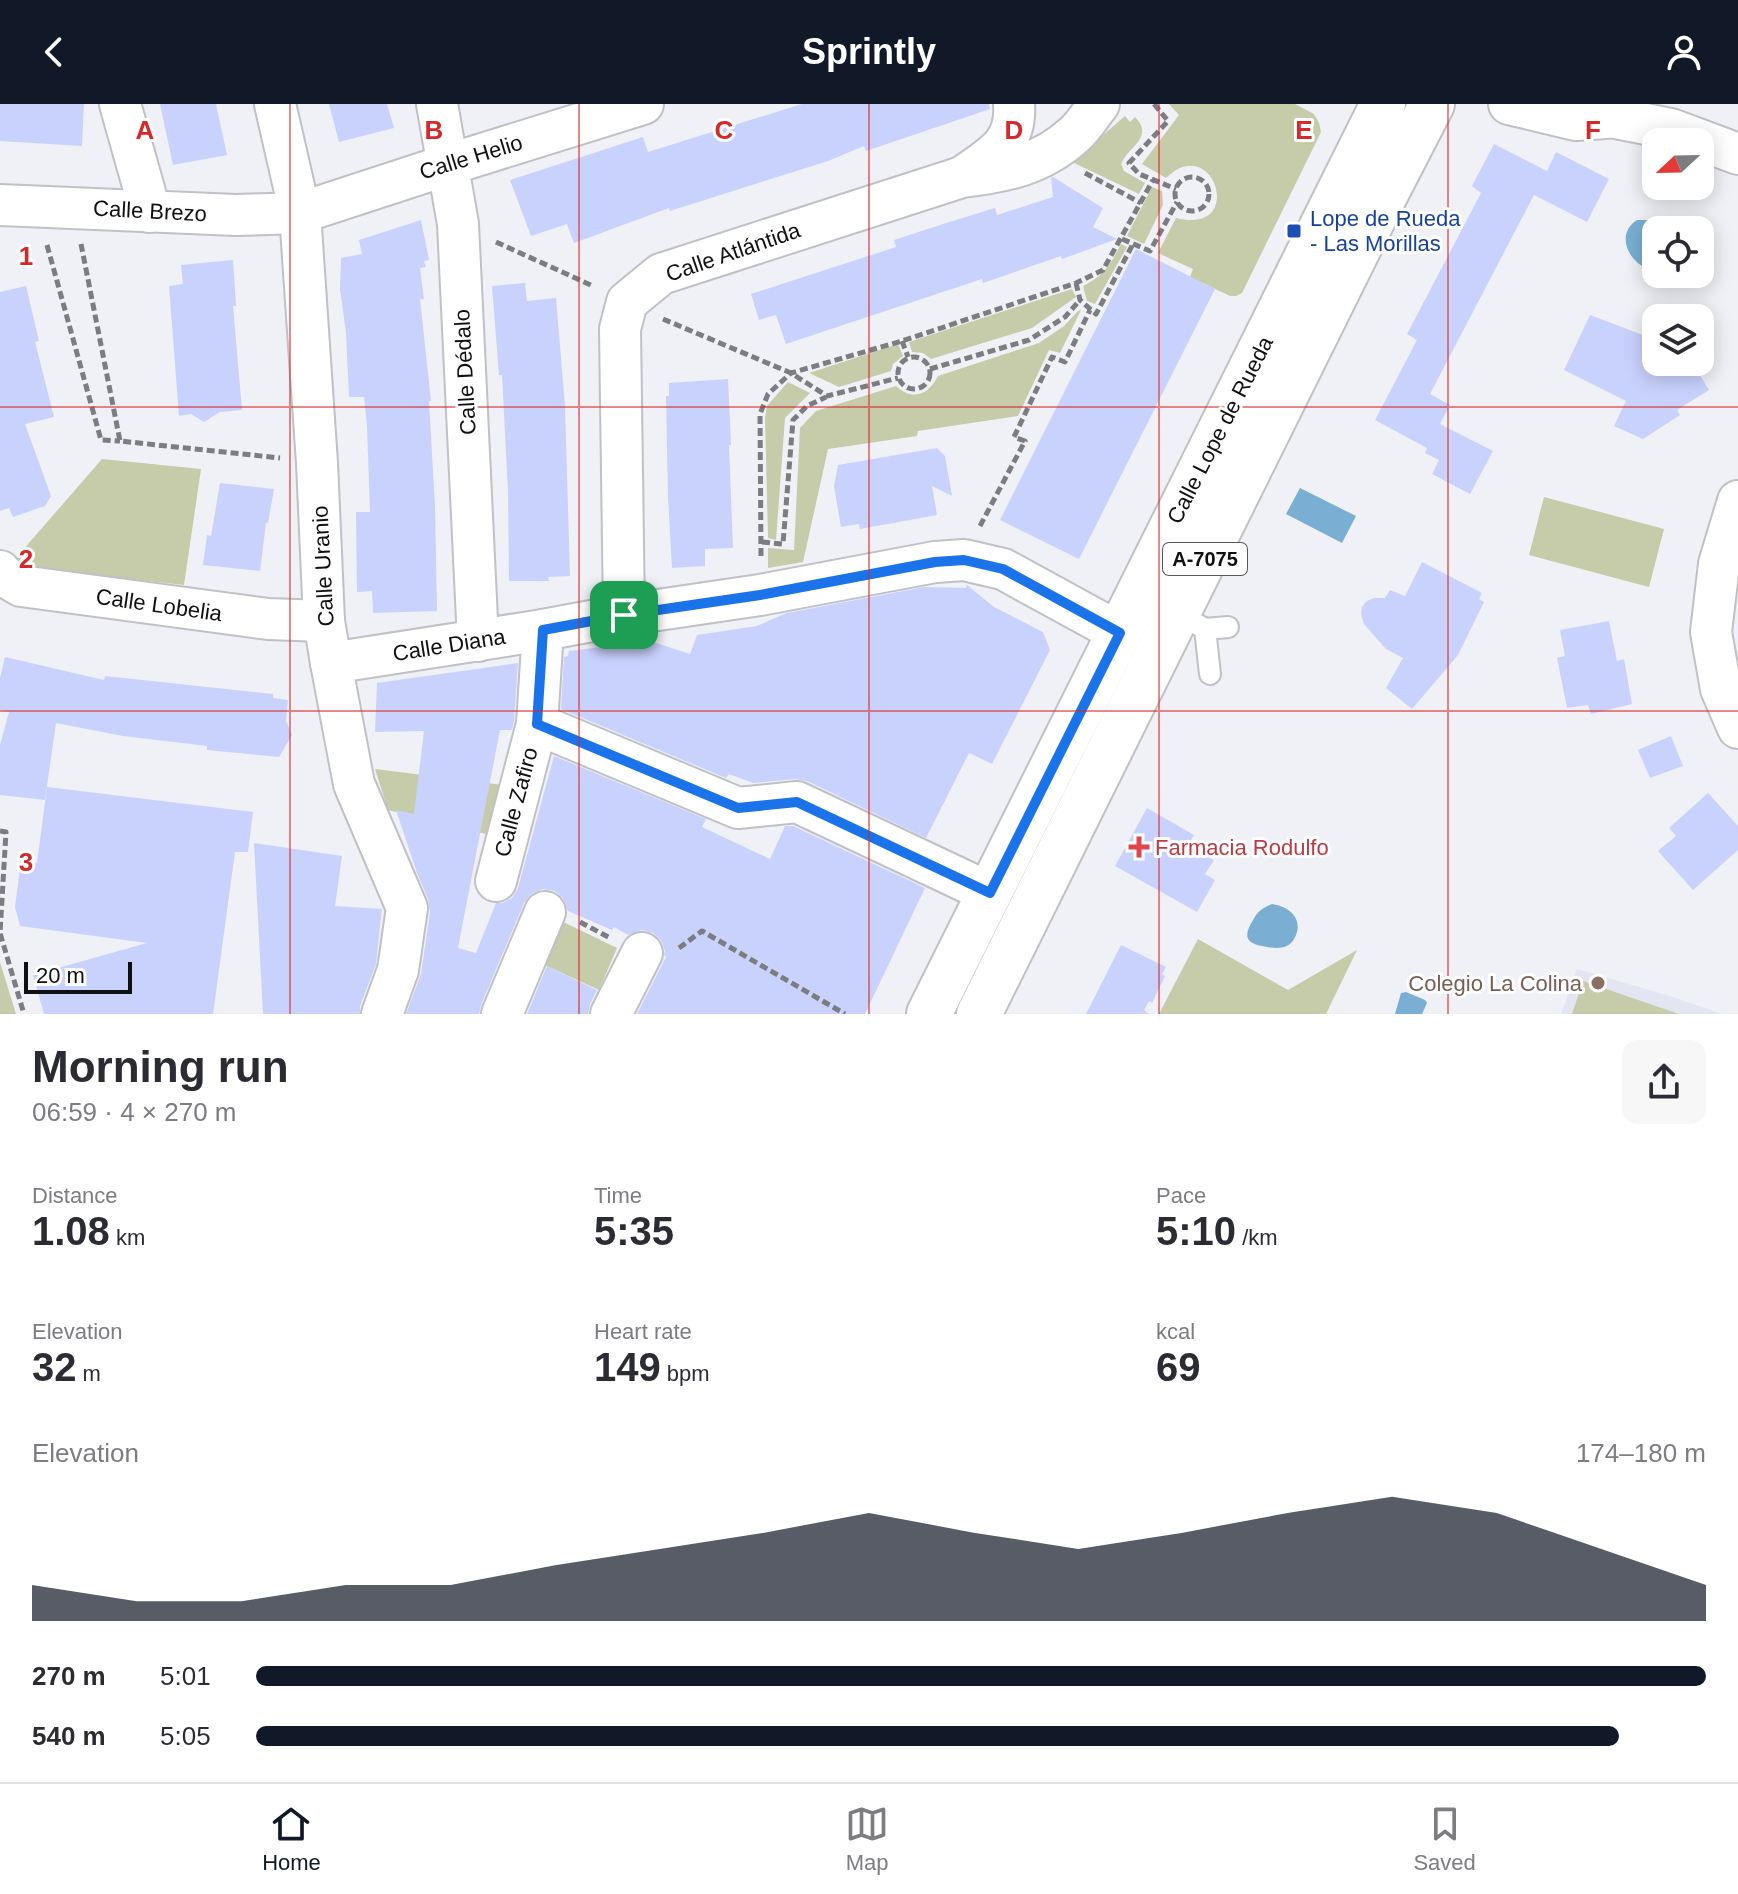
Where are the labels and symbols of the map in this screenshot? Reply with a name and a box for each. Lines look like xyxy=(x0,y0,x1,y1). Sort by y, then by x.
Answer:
text: A xyxy=(136,115,155,145)
text: B xyxy=(425,115,443,145)
text: C xyxy=(715,115,734,145)
text: D xyxy=(1005,115,1023,145)
text: E xyxy=(1295,115,1313,145)
text: F xyxy=(1585,115,1601,145)
north arrow xyxy=(1642,128,1714,200)
street label: Calle Helio xyxy=(416,129,526,185)
street label: Calle Brezo xyxy=(93,196,207,226)
place label: Lope de Rueda - Las Morillas xyxy=(1310,206,1461,256)
street label: Calle Atlántida xyxy=(662,217,804,287)
marker: Lope de Rueda - Las Morillas xyxy=(1285,222,1303,240)
text: 1 xyxy=(19,241,33,271)
street label: Calle Dédalo xyxy=(449,308,481,436)
street label: Calle Lope de Rueda xyxy=(1162,332,1278,528)
street label: Calle Uranio xyxy=(307,505,339,627)
road number: A-7075 xyxy=(1163,543,1247,575)
text: 2 xyxy=(19,544,33,574)
pin xyxy=(590,581,658,649)
street label: Calle Lobelia xyxy=(94,584,224,626)
street label: Calle Diana xyxy=(391,624,508,666)
street label: Calle Zafiro xyxy=(489,744,543,860)
place label: Farmacia Rodulfo xyxy=(1155,835,1329,860)
marker: Farmacia Rodulfo xyxy=(1130,838,1148,856)
text: 3 xyxy=(19,847,33,877)
scale bar xyxy=(24,958,132,994)
place label: Colegio La Colina xyxy=(1408,971,1583,996)
marker: Colegio La Colina xyxy=(1589,974,1607,992)

